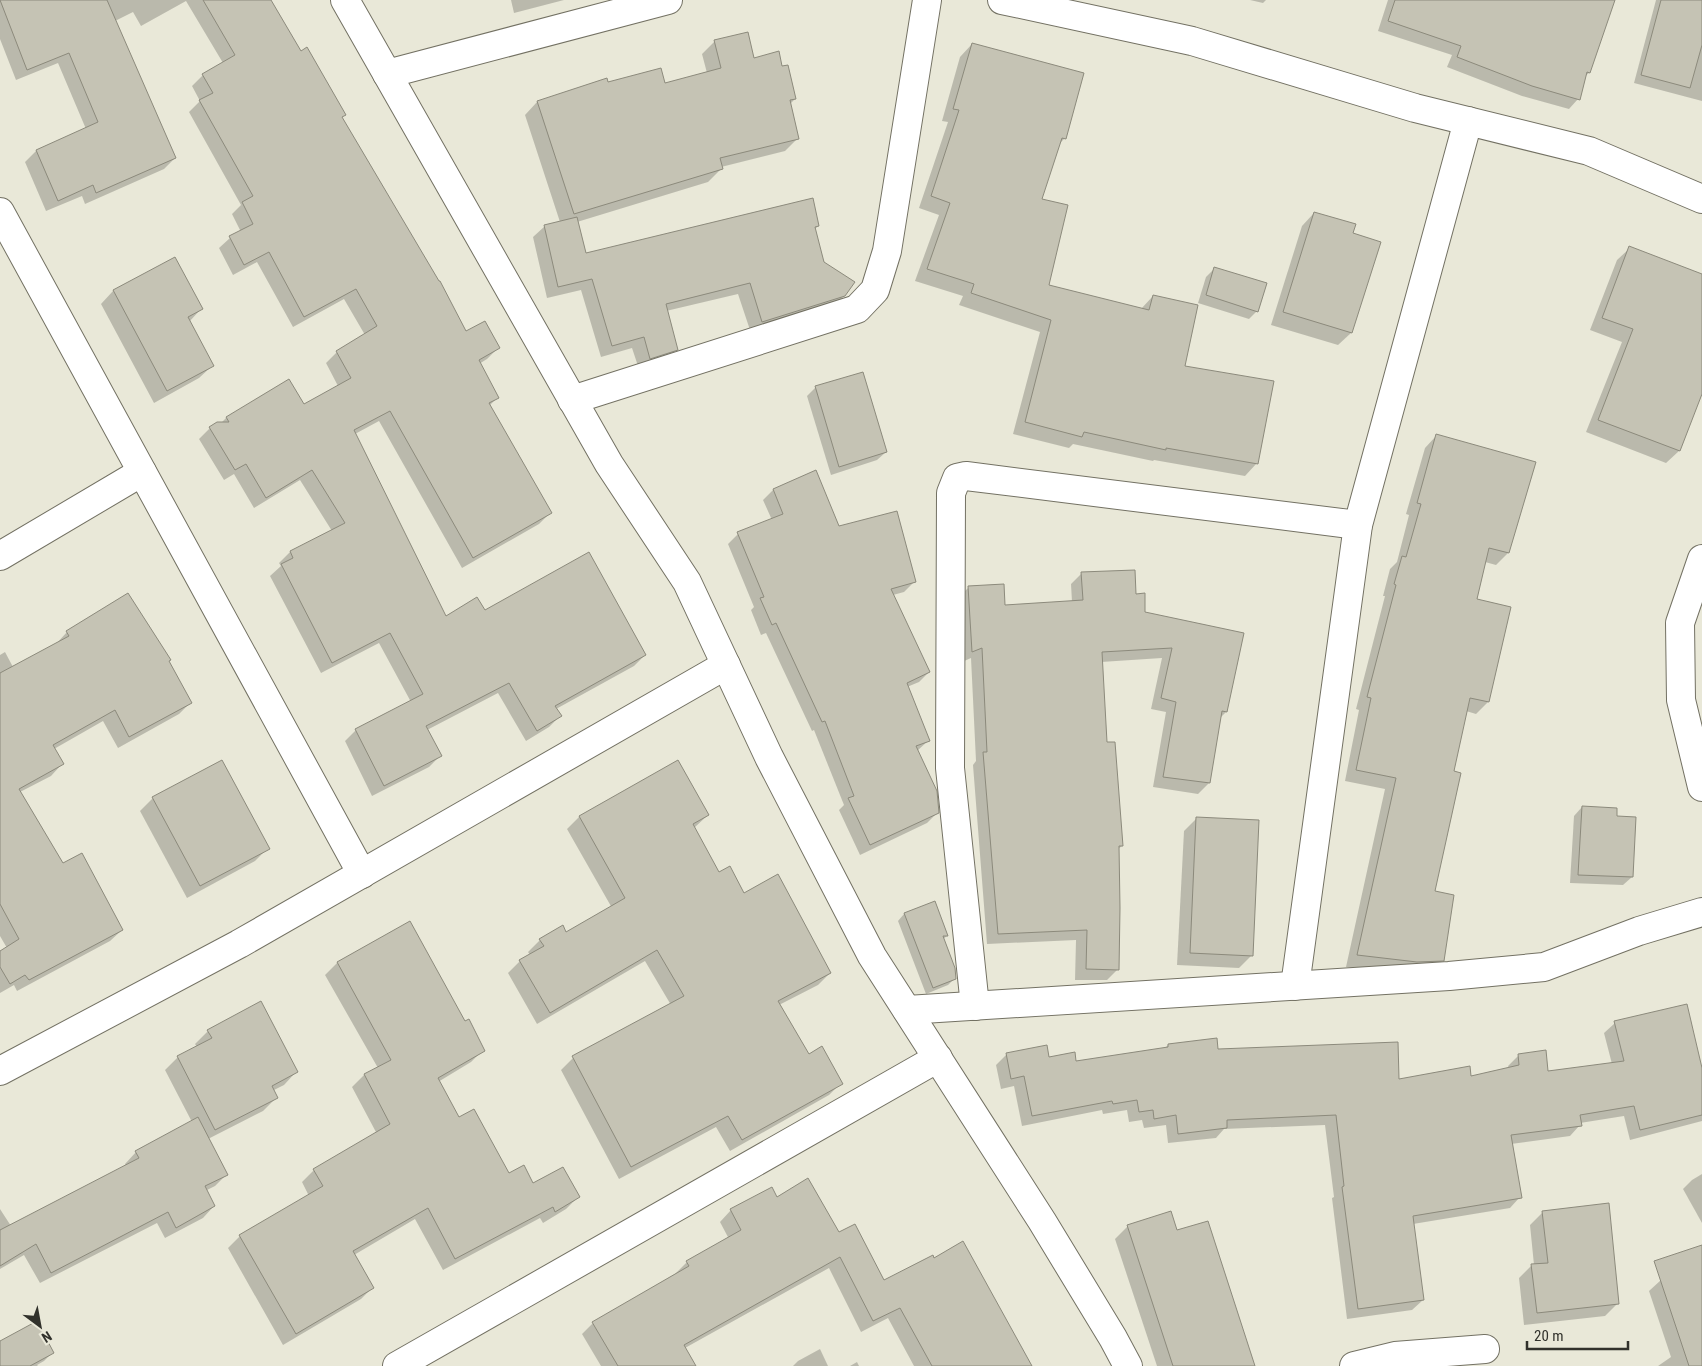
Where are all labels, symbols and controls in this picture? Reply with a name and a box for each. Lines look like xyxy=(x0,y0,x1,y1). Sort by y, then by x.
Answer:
north arrow xyxy=(15,1301,65,1351)
scale bar xyxy=(1527,1318,1628,1350)
text: 20 m xyxy=(1534,1327,1564,1345)
text: N xyxy=(39,1328,55,1346)

